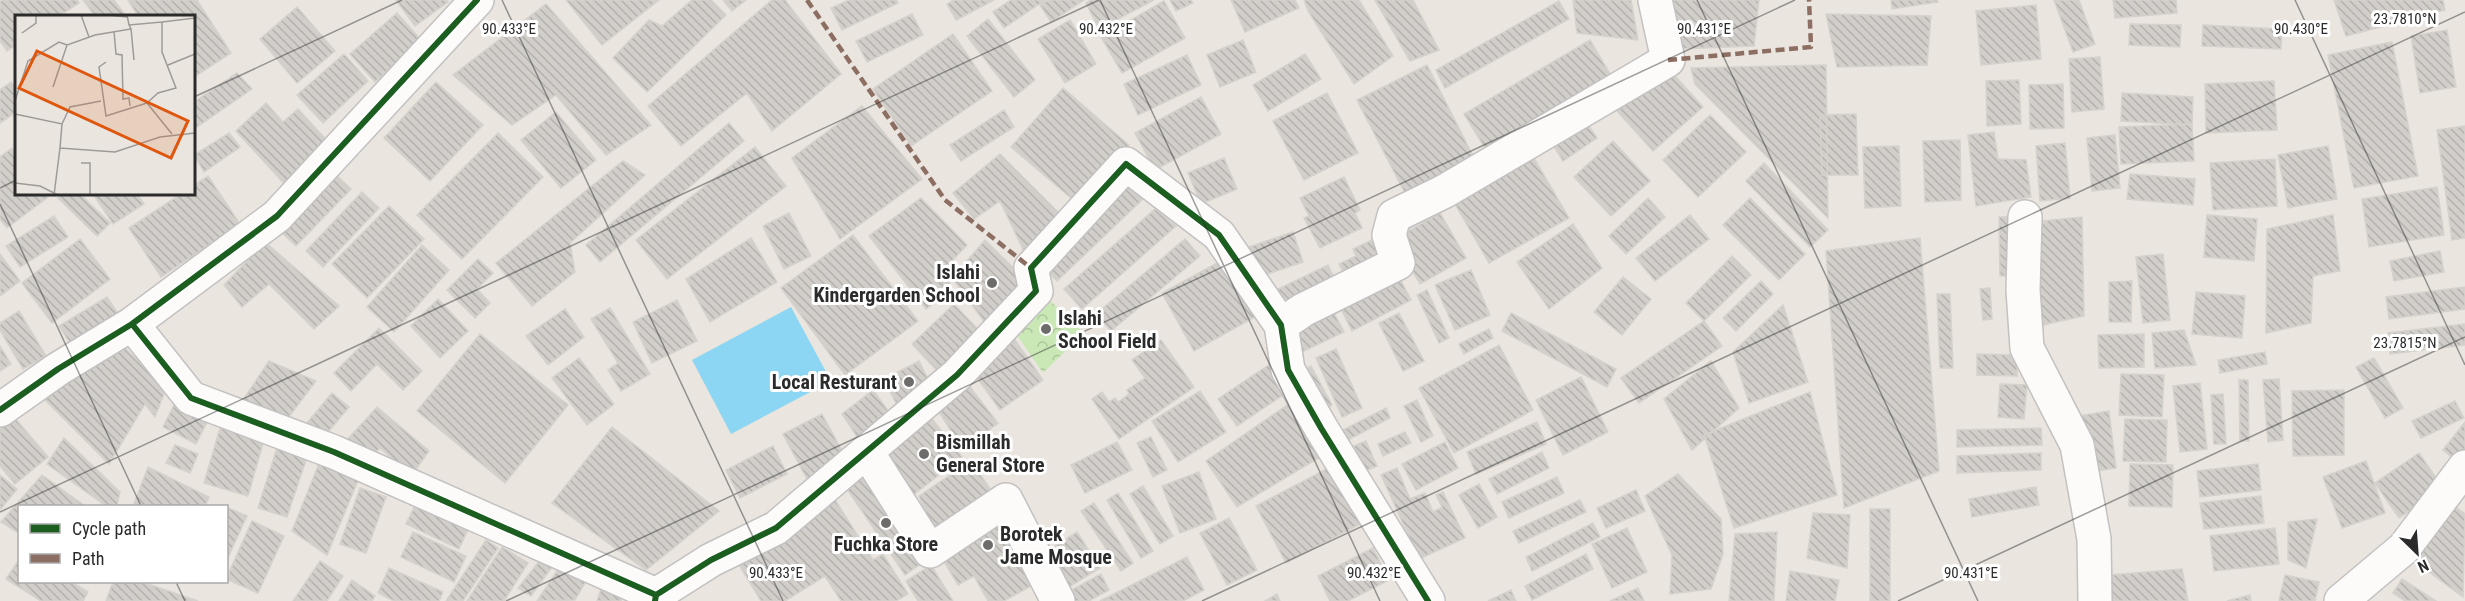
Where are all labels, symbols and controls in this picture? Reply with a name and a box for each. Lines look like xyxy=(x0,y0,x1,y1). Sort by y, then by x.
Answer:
text: 23.7810°N xyxy=(2373,10,2437,28)
inset map xyxy=(15,15,195,195)
text: 90.433°E xyxy=(482,20,536,38)
text: 90.432°E xyxy=(1079,20,1133,38)
text: 90.431°E xyxy=(1677,20,1731,38)
text: 90.430°E xyxy=(2274,20,2328,38)
place label: Islahi Kindergarden School xyxy=(813,260,980,307)
marker: Islahi Kindergarden School xyxy=(985,276,999,290)
place label: Islahi School Field xyxy=(1058,306,1156,353)
marker: Islahi School Field xyxy=(1039,322,1053,336)
text: 23.7815°N xyxy=(2373,334,2437,352)
place label: Local Resturant xyxy=(772,370,897,394)
marker: Local Resturant xyxy=(902,375,916,389)
place label: Bismillah General Store xyxy=(936,430,1045,477)
marker: Bismillah General Store xyxy=(917,447,931,461)
legend xyxy=(18,505,228,583)
marker: Fuchka Store xyxy=(879,516,893,530)
text: Cycle path xyxy=(72,518,146,539)
place label: Borotek Jame Mosque xyxy=(1000,522,1112,569)
north arrow xyxy=(2387,523,2447,583)
place label: Fuchka Store xyxy=(834,532,938,556)
marker: Borotek Jame Mosque xyxy=(981,538,995,552)
text: Path xyxy=(72,548,105,569)
text: N xyxy=(2415,555,2432,577)
text: 90.433°E xyxy=(749,564,803,582)
text: 90.432°E xyxy=(1347,564,1401,582)
text: 90.431°E xyxy=(1944,564,1998,582)

